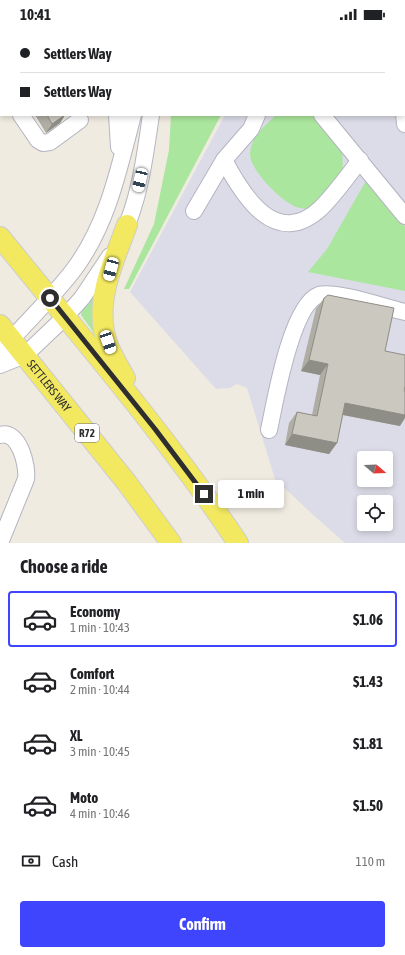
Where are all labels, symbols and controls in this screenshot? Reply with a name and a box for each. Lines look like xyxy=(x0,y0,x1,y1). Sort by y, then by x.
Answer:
text: 10:41 xyxy=(20,6,51,23)
text: Settlers Way xyxy=(44,45,112,62)
text: Settlers Way xyxy=(44,83,112,100)
car xyxy=(131,167,149,193)
car xyxy=(102,256,120,282)
route start xyxy=(41,289,59,307)
car xyxy=(98,329,118,355)
street label: SETTLERS WAY xyxy=(24,357,74,415)
road number: R72 xyxy=(75,424,99,442)
north arrow xyxy=(357,451,393,487)
map controls xyxy=(357,451,393,531)
callout: 1 min xyxy=(218,480,284,508)
route end xyxy=(195,485,213,503)
text: 1 min xyxy=(238,486,264,501)
button: locate xyxy=(357,495,393,531)
text: Choose a ride xyxy=(20,556,108,577)
icon: car xyxy=(22,601,58,637)
text: Economy xyxy=(70,603,120,620)
text: $1.06 xyxy=(353,611,383,628)
text: 1 min · 10:43 xyxy=(70,620,130,635)
icon: car xyxy=(22,663,58,699)
text: Comfort xyxy=(70,665,114,682)
text: $1.43 xyxy=(353,673,383,690)
text: 2 min · 10:44 xyxy=(70,682,130,697)
icon: car xyxy=(22,725,58,761)
text: XL xyxy=(70,727,83,744)
text: $1.81 xyxy=(353,735,383,752)
text: 3 min · 10:45 xyxy=(70,744,130,759)
icon: car xyxy=(22,787,58,823)
text: Moto xyxy=(70,789,98,806)
text: $1.50 xyxy=(353,797,383,814)
text: 4 min · 10:46 xyxy=(70,806,130,821)
icon: cash xyxy=(20,850,42,872)
text: Cash xyxy=(52,853,78,870)
text: 110 m xyxy=(356,854,385,869)
button: Confirm xyxy=(20,901,385,947)

